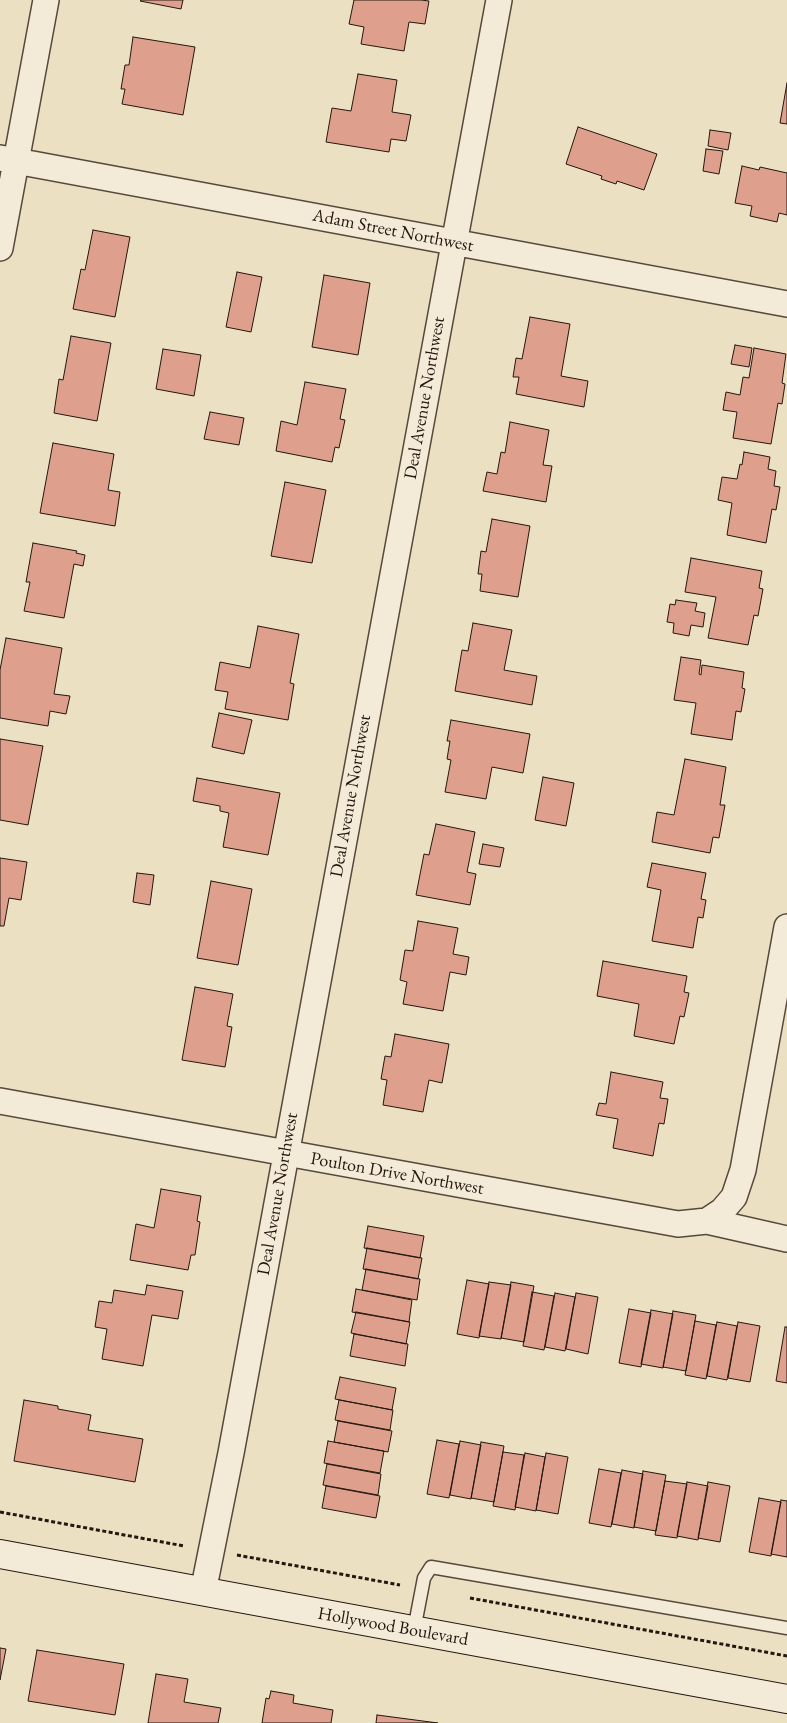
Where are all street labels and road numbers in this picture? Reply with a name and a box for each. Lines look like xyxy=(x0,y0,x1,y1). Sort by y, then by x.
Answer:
street label: Adam Street Northwest xyxy=(311,205,475,257)
street label: Deal Avenue Northwest xyxy=(400,315,450,481)
street label: Deal Avenue Northwest xyxy=(326,713,376,879)
street label: Deal Avenue Northwest xyxy=(253,1111,303,1277)
street label: Poulton Drive Northwest xyxy=(309,1148,485,1200)
street label: Hollywood Boulevard xyxy=(316,1603,470,1651)

